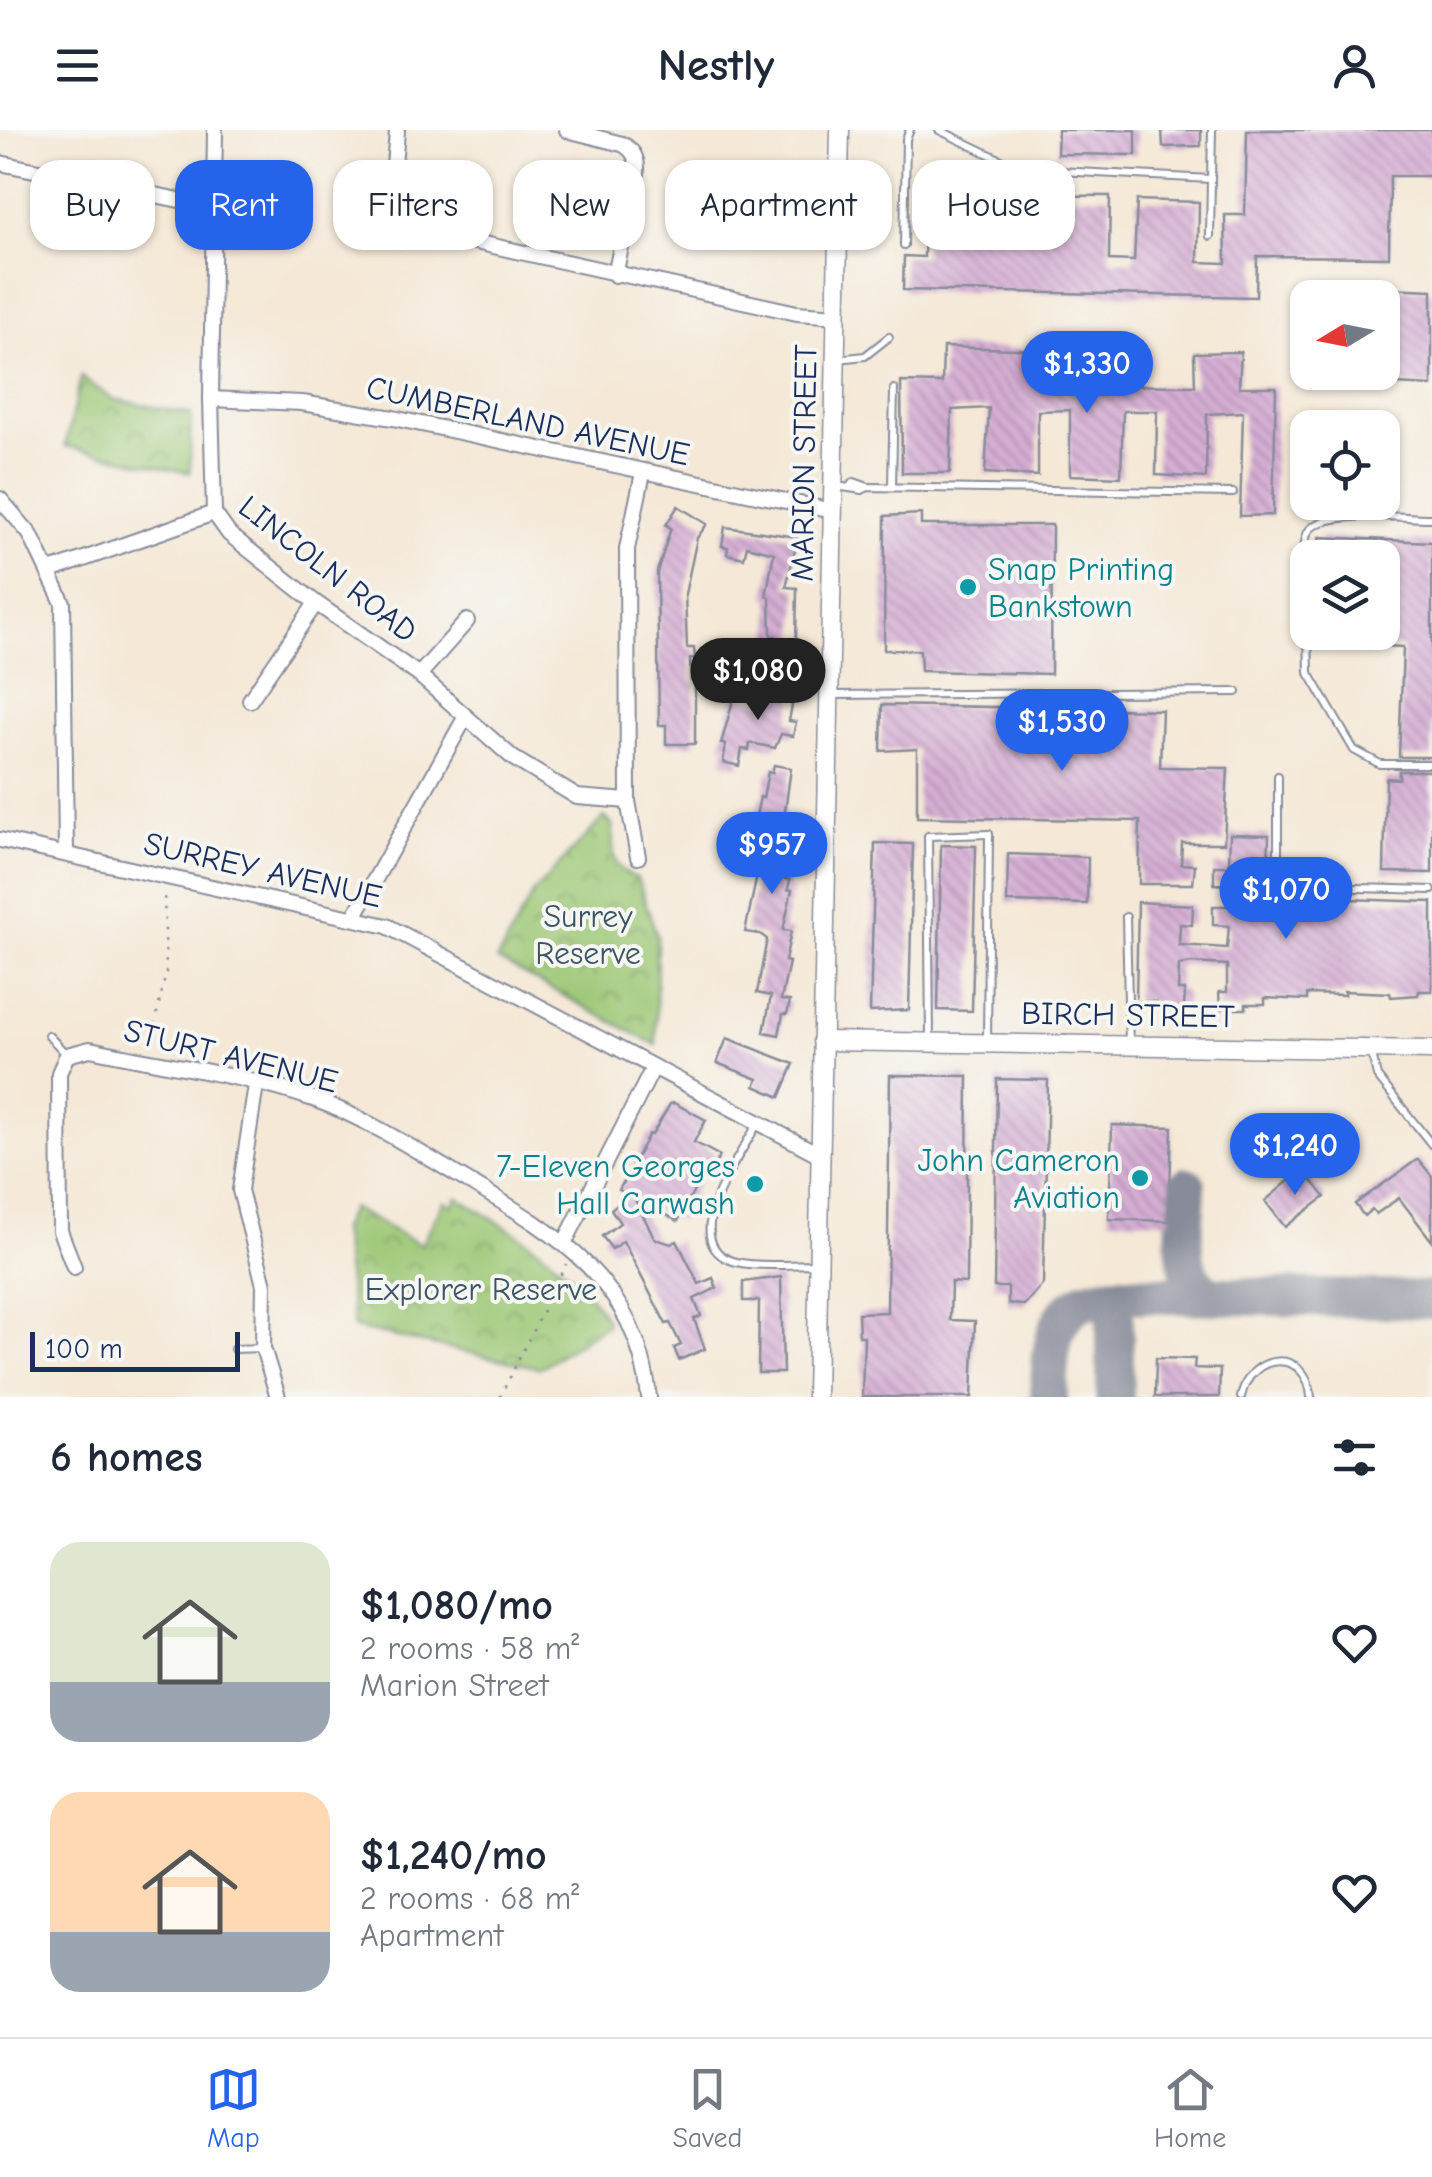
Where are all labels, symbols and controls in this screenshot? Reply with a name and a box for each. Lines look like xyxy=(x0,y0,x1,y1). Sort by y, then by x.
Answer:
icon: menu xyxy=(50,38,105,93)
icon: person xyxy=(1327,38,1382,93)
text: Nestly xyxy=(658,39,774,91)
chip: Buy xyxy=(30,160,155,250)
chip: Rent xyxy=(175,160,313,250)
chip: Filters xyxy=(333,160,493,250)
chip: New xyxy=(513,160,645,250)
chip: Apartment xyxy=(665,160,892,250)
chip: House xyxy=(912,160,1075,250)
north arrow xyxy=(1290,280,1400,390)
map controls xyxy=(1290,280,1400,650)
pin: $1,330 xyxy=(1006,331,1168,416)
street label: MARION STREET xyxy=(783,344,825,582)
text: $1,330 xyxy=(1043,345,1131,382)
street label: CUMBERLAND AVENUE xyxy=(363,369,693,473)
button: locate xyxy=(1290,410,1400,520)
street label: LINCOLN ROAD xyxy=(232,488,424,650)
button: layers xyxy=(1290,540,1400,650)
place label: Snap Printing Bankstown xyxy=(988,551,1174,625)
marker: Snap Printing Bankstown xyxy=(957,576,979,598)
pin: $1,080 xyxy=(677,638,839,723)
text: $1,080 xyxy=(713,652,803,689)
pin: $1,530 xyxy=(981,689,1143,774)
text: $1,530 xyxy=(1017,703,1107,740)
pin: $957 xyxy=(713,812,831,897)
street label: SURREY AVENUE xyxy=(140,825,386,915)
text: $957 xyxy=(738,826,806,863)
pin: $1,070 xyxy=(1205,857,1367,942)
text: $1,070 xyxy=(1242,871,1330,908)
park label: Surrey Reserve xyxy=(535,898,641,972)
street label: BIRCH STREET xyxy=(1021,995,1235,1035)
street label: STURT AVENUE xyxy=(120,1012,342,1100)
pin: $1,240 xyxy=(1214,1113,1376,1198)
text: $1,240 xyxy=(1252,1127,1338,1164)
place label: John Cameron Aviation xyxy=(917,1142,1120,1216)
place label: 7-Eleven Georges Hall Carwash xyxy=(496,1148,735,1222)
marker: John Cameron Aviation xyxy=(1129,1167,1151,1189)
marker: 7-Eleven Georges Hall Carwash xyxy=(744,1173,766,1195)
park label: Explorer Reserve xyxy=(365,1271,597,1308)
scale bar xyxy=(30,1327,240,1372)
text: 100 m xyxy=(45,1333,123,1365)
icon: filters xyxy=(1327,1430,1382,1485)
text: 6 homes xyxy=(50,1433,203,1482)
text: $1,080/mo xyxy=(360,1581,553,1630)
icon: home xyxy=(130,1582,250,1702)
icon: heart xyxy=(1327,1615,1382,1670)
text: 2 rooms · 58 m² xyxy=(360,1630,579,1667)
text: Marion Street xyxy=(360,1667,549,1704)
text: $1,240/mo xyxy=(360,1831,547,1880)
icon: home xyxy=(130,1832,250,1952)
icon: heart xyxy=(1327,1865,1382,1920)
text: 2 rooms · 68 m² xyxy=(360,1880,579,1917)
text: Apartment xyxy=(360,1917,503,1954)
tab: Map xyxy=(206,2062,261,2154)
tab: Saved xyxy=(672,2062,742,2154)
tab: Home xyxy=(1154,2062,1226,2154)

